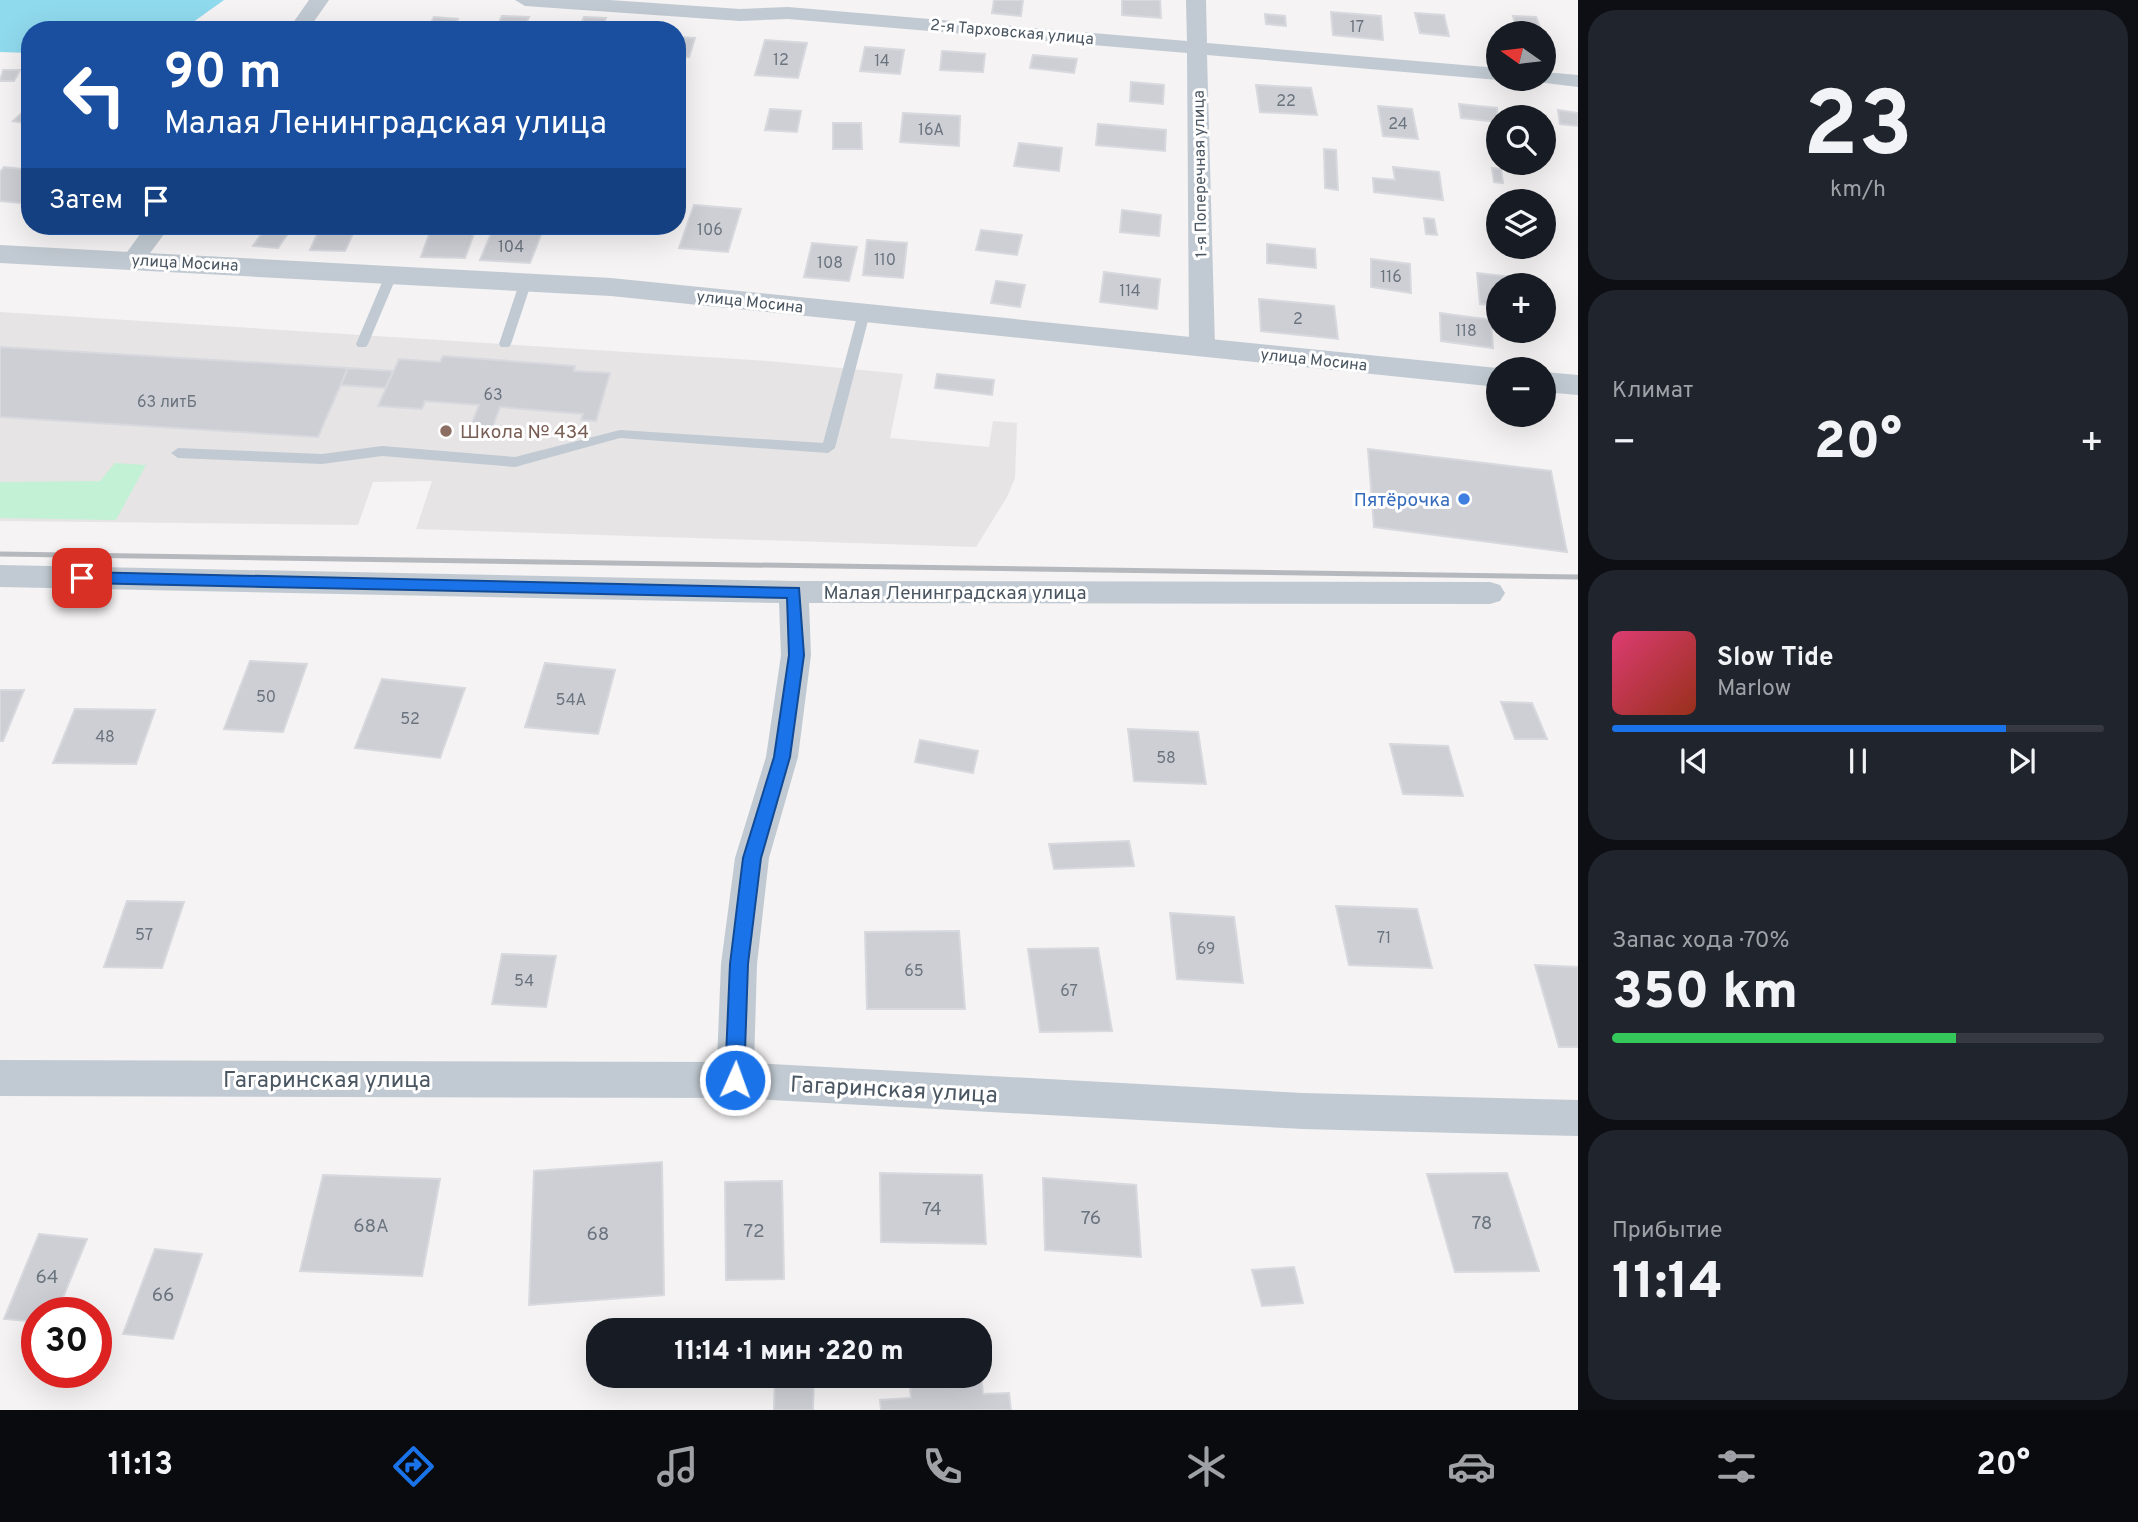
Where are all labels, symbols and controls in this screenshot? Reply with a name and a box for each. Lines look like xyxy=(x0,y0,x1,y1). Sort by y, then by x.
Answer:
street label: 2-я Тарховская улица xyxy=(929,16,1094,50)
house number: 17 xyxy=(1350,18,1364,38)
north arrow xyxy=(1486,21,1556,91)
map controls xyxy=(1486,21,1556,427)
text: 90 m xyxy=(164,44,282,106)
icon: left xyxy=(49,49,140,140)
house number: 12 xyxy=(773,51,789,71)
house number: 14 xyxy=(874,52,890,72)
text: 23 xyxy=(1803,73,1913,188)
street label: 1-я Поперечная улица xyxy=(1190,90,1212,258)
house number: 22 xyxy=(1276,92,1296,112)
text: Малая Ленинградская улица xyxy=(164,105,607,145)
button: search xyxy=(1486,105,1556,175)
house number: 24 xyxy=(1388,115,1408,135)
house number: 16А xyxy=(918,121,944,141)
text: km/h xyxy=(1830,176,1886,205)
icon: arrive xyxy=(137,182,175,220)
text: Затем xyxy=(49,185,123,218)
button: layers xyxy=(1486,189,1556,259)
house number: 106 xyxy=(697,221,723,241)
house number: 104 xyxy=(498,238,524,258)
street label: улица Мосина xyxy=(131,251,239,277)
house number: 110 xyxy=(874,251,896,271)
house number: 108 xyxy=(817,254,843,274)
house number: 116 xyxy=(1380,268,1402,288)
button: + xyxy=(1486,273,1556,343)
house number: 114 xyxy=(1119,282,1141,302)
street label: улица Мосина xyxy=(695,287,804,319)
house number: 2 xyxy=(1293,310,1303,330)
house number: 118 xyxy=(1455,322,1477,342)
street label: улица Мосина xyxy=(1259,345,1368,377)
button: − xyxy=(1486,357,1556,427)
text: Климат xyxy=(1612,377,1693,406)
house number: 63 xyxy=(483,386,503,406)
house number: 63 литБ xyxy=(137,393,197,413)
text: 20° xyxy=(1814,411,1902,477)
text: − xyxy=(1612,420,1637,469)
text: + xyxy=(2079,420,2104,469)
place label: Школа № 434 xyxy=(460,421,589,445)
marker: Школа № 434 xyxy=(438,423,454,439)
place label: Пятёрочка xyxy=(1354,489,1450,513)
marker: Пятёрочка xyxy=(1456,491,1472,507)
pin xyxy=(52,548,112,608)
icon: arrive xyxy=(63,559,101,597)
street label: Малая Ленинградская улица xyxy=(824,582,1086,606)
text: Slow Tide xyxy=(1717,642,1834,675)
text: Marlow xyxy=(1717,675,1791,704)
house number: 50 xyxy=(256,688,276,708)
house number: 54А xyxy=(556,691,587,711)
house number: 52 xyxy=(400,710,420,730)
house number: 48 xyxy=(95,728,115,748)
icon: previous xyxy=(1675,742,1713,780)
icon: pause xyxy=(1839,742,1877,780)
icon: next xyxy=(2003,742,2041,780)
house number: 58 xyxy=(1156,749,1176,769)
house number: 57 xyxy=(135,926,153,946)
text: Запас хода · 70% xyxy=(1612,927,1790,956)
house number: 71 xyxy=(1377,929,1391,949)
house number: 69 xyxy=(1197,940,1215,960)
text: 350 km xyxy=(1612,961,1798,1027)
house number: 65 xyxy=(904,962,924,982)
house number: 54 xyxy=(514,972,534,992)
house number: 67 xyxy=(1060,982,1078,1002)
position arrow xyxy=(698,1043,772,1117)
street label: Гагаринская улица xyxy=(223,1067,431,1096)
street label: Гагаринская улица xyxy=(789,1072,998,1111)
house number: 74 xyxy=(922,1198,942,1222)
house number: 76 xyxy=(1081,1207,1101,1231)
house number: 78 xyxy=(1472,1212,1492,1236)
house number: 68А xyxy=(353,1215,389,1239)
text: Прибытие xyxy=(1612,1217,1722,1246)
house number: 72 xyxy=(743,1220,765,1244)
house number: 68 xyxy=(587,1223,609,1247)
text: 11:14 xyxy=(1612,1251,1723,1317)
house number: 64 xyxy=(35,1266,59,1290)
house number: 66 xyxy=(152,1284,174,1308)
speed limit sign: 30 xyxy=(21,1297,112,1388)
text: 11:14 · 1 мин · 220 m xyxy=(674,1336,904,1369)
icon: directions xyxy=(389,1442,438,1491)
icon: music xyxy=(653,1442,702,1491)
icon: phone xyxy=(918,1442,967,1491)
icon: climate xyxy=(1182,1442,1231,1491)
icon: car xyxy=(1447,1442,1496,1491)
icon: filters xyxy=(1712,1442,1761,1491)
text: 11:13 xyxy=(108,1446,173,1486)
text: 20° xyxy=(1976,1446,2030,1486)

